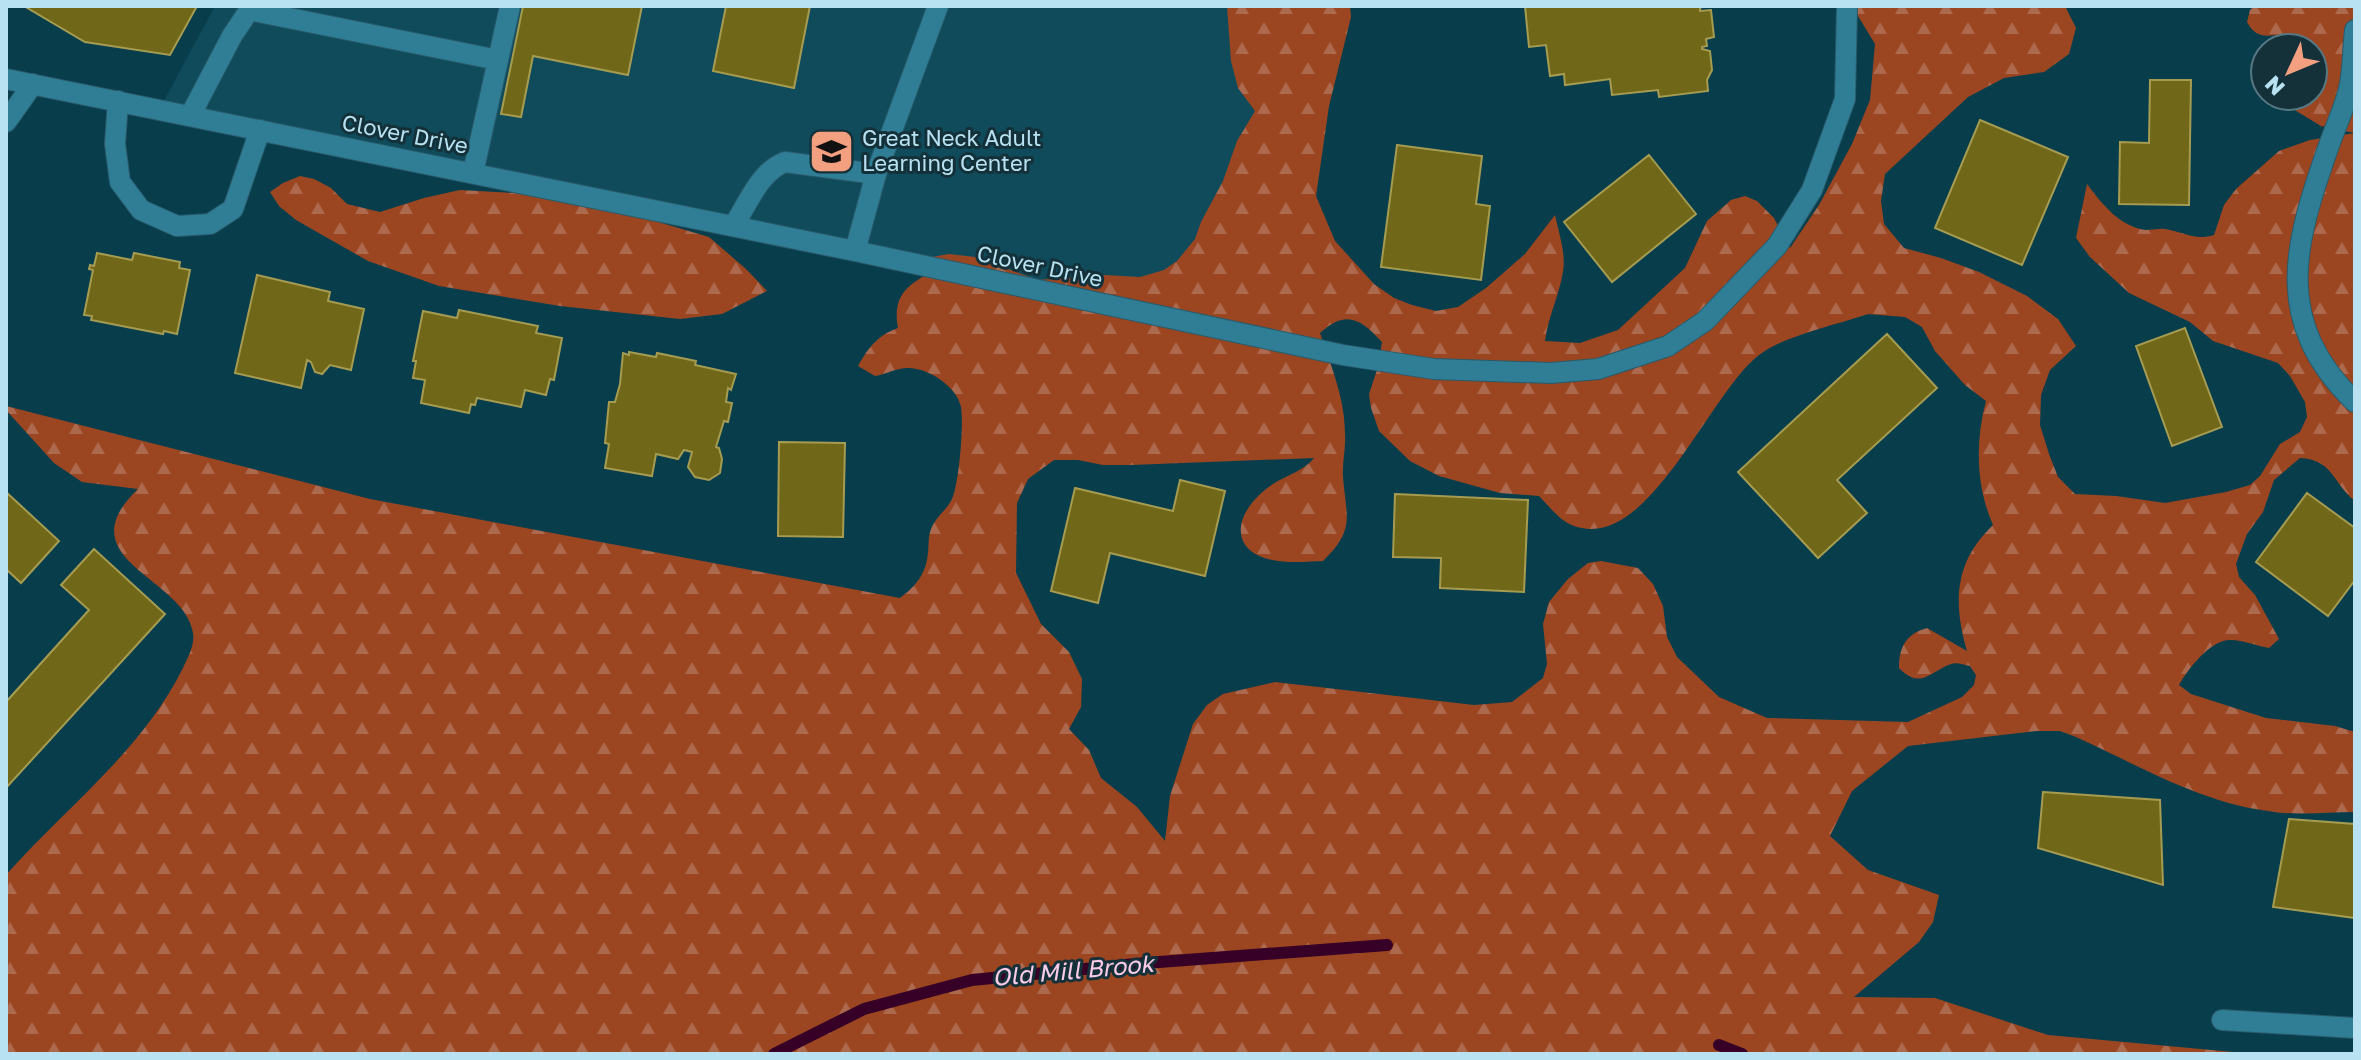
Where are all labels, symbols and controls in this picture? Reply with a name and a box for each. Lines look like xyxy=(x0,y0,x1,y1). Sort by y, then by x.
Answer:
north arrow xyxy=(2249,32,2329,112)
text: N xyxy=(2259,71,2290,102)
street label: Clover Drive xyxy=(340,108,470,159)
place label: Great Neck Adult Learning Center xyxy=(862,124,1041,176)
school or university icon: Great Neck Adult Learning Center xyxy=(807,127,855,175)
street label: Clover Drive xyxy=(975,239,1105,292)
water label: Old Mill Brook xyxy=(991,948,1157,991)

